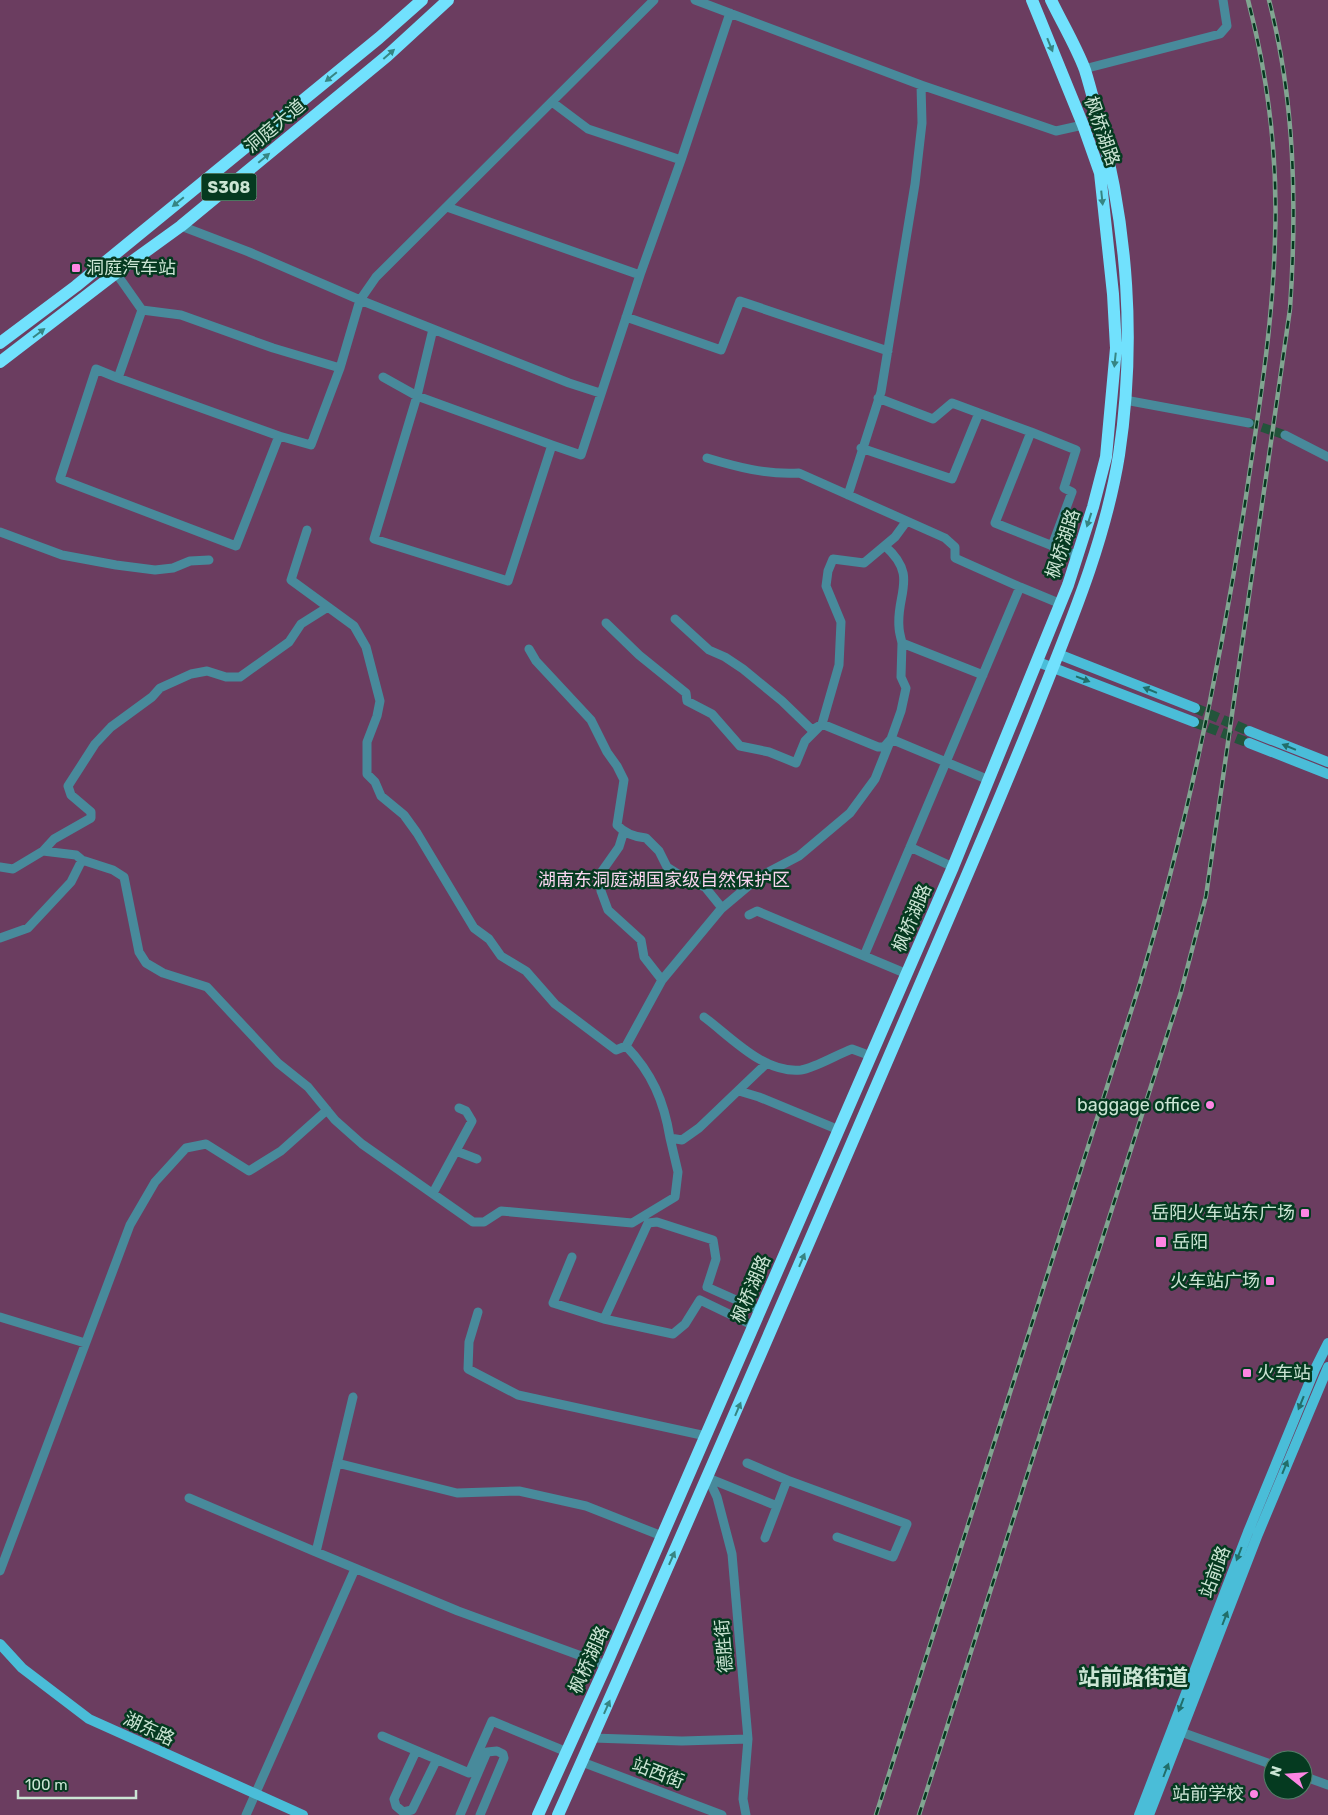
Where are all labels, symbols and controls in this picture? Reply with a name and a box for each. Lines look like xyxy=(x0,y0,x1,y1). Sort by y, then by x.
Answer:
one-way arrow xyxy=(1047,38,1055,52)
one-way arrow xyxy=(382,48,394,60)
one-way arrow xyxy=(325,71,338,82)
street label: 枫桥湖路 xyxy=(1080,93,1124,169)
street label: 洞庭大道 xyxy=(240,94,310,158)
one-way arrow xyxy=(257,152,270,163)
road number: S308 xyxy=(202,173,256,200)
one-way arrow xyxy=(1098,191,1106,207)
one-way arrow xyxy=(172,196,185,207)
place label: 洞庭汽车站 xyxy=(86,257,176,279)
marker: 洞庭汽车站 xyxy=(70,262,82,274)
one-way arrow xyxy=(32,328,46,338)
one-way arrow xyxy=(1111,352,1119,368)
street label: 枫桥湖路 xyxy=(1041,506,1085,582)
one-way arrow xyxy=(1085,513,1093,528)
one-way arrow xyxy=(1076,676,1091,683)
one-way arrow xyxy=(1142,686,1157,694)
one-way arrow xyxy=(1281,742,1296,750)
park label: 湖南东洞庭湖国家级自然保护区 xyxy=(538,869,790,891)
street label: 枫桥湖路 xyxy=(888,881,936,955)
place label: baggage office xyxy=(1077,1094,1200,1116)
marker: baggage office xyxy=(1204,1099,1216,1111)
place label: 岳阳火车站东广场 xyxy=(1151,1202,1295,1224)
marker: 岳阳火车站东广场 xyxy=(1299,1207,1311,1219)
place label: 岳阳 xyxy=(1172,1231,1208,1253)
marker: 岳阳 xyxy=(1154,1235,1168,1249)
street label: 枫桥湖路 xyxy=(727,1252,775,1326)
one-way arrow xyxy=(798,1252,806,1267)
place label: 火车站广场 xyxy=(1170,1270,1260,1292)
marker: 火车站广场 xyxy=(1264,1275,1276,1287)
place label: 火车站 xyxy=(1257,1362,1311,1384)
marker: 火车站 xyxy=(1241,1367,1253,1379)
one-way arrow xyxy=(1296,1396,1304,1410)
one-way arrow xyxy=(734,1402,742,1416)
one-way arrow xyxy=(1282,1460,1290,1474)
street label: 站前路 xyxy=(1195,1543,1235,1601)
one-way arrow xyxy=(1235,1547,1243,1561)
one-way arrow xyxy=(669,1551,677,1565)
one-way arrow xyxy=(1221,1610,1229,1625)
street label: 德胜街 xyxy=(711,1618,737,1674)
street label: 枫桥湖路 xyxy=(564,1623,614,1697)
district label: 站前路街道 xyxy=(1078,1664,1188,1691)
one-way arrow xyxy=(1177,1698,1185,1713)
one-way arrow xyxy=(603,1700,611,1714)
street label: 湖东路 xyxy=(120,1708,178,1750)
north arrow xyxy=(1263,1750,1313,1800)
street label: 站西街 xyxy=(629,1753,687,1793)
one-way arrow xyxy=(1163,1762,1171,1777)
text: N xyxy=(1266,1764,1286,1779)
scale bar xyxy=(18,1768,135,1800)
text: 100 m xyxy=(25,1776,67,1794)
place label: 站前学校 xyxy=(1172,1783,1244,1805)
marker: 站前学校 xyxy=(1248,1788,1260,1800)

